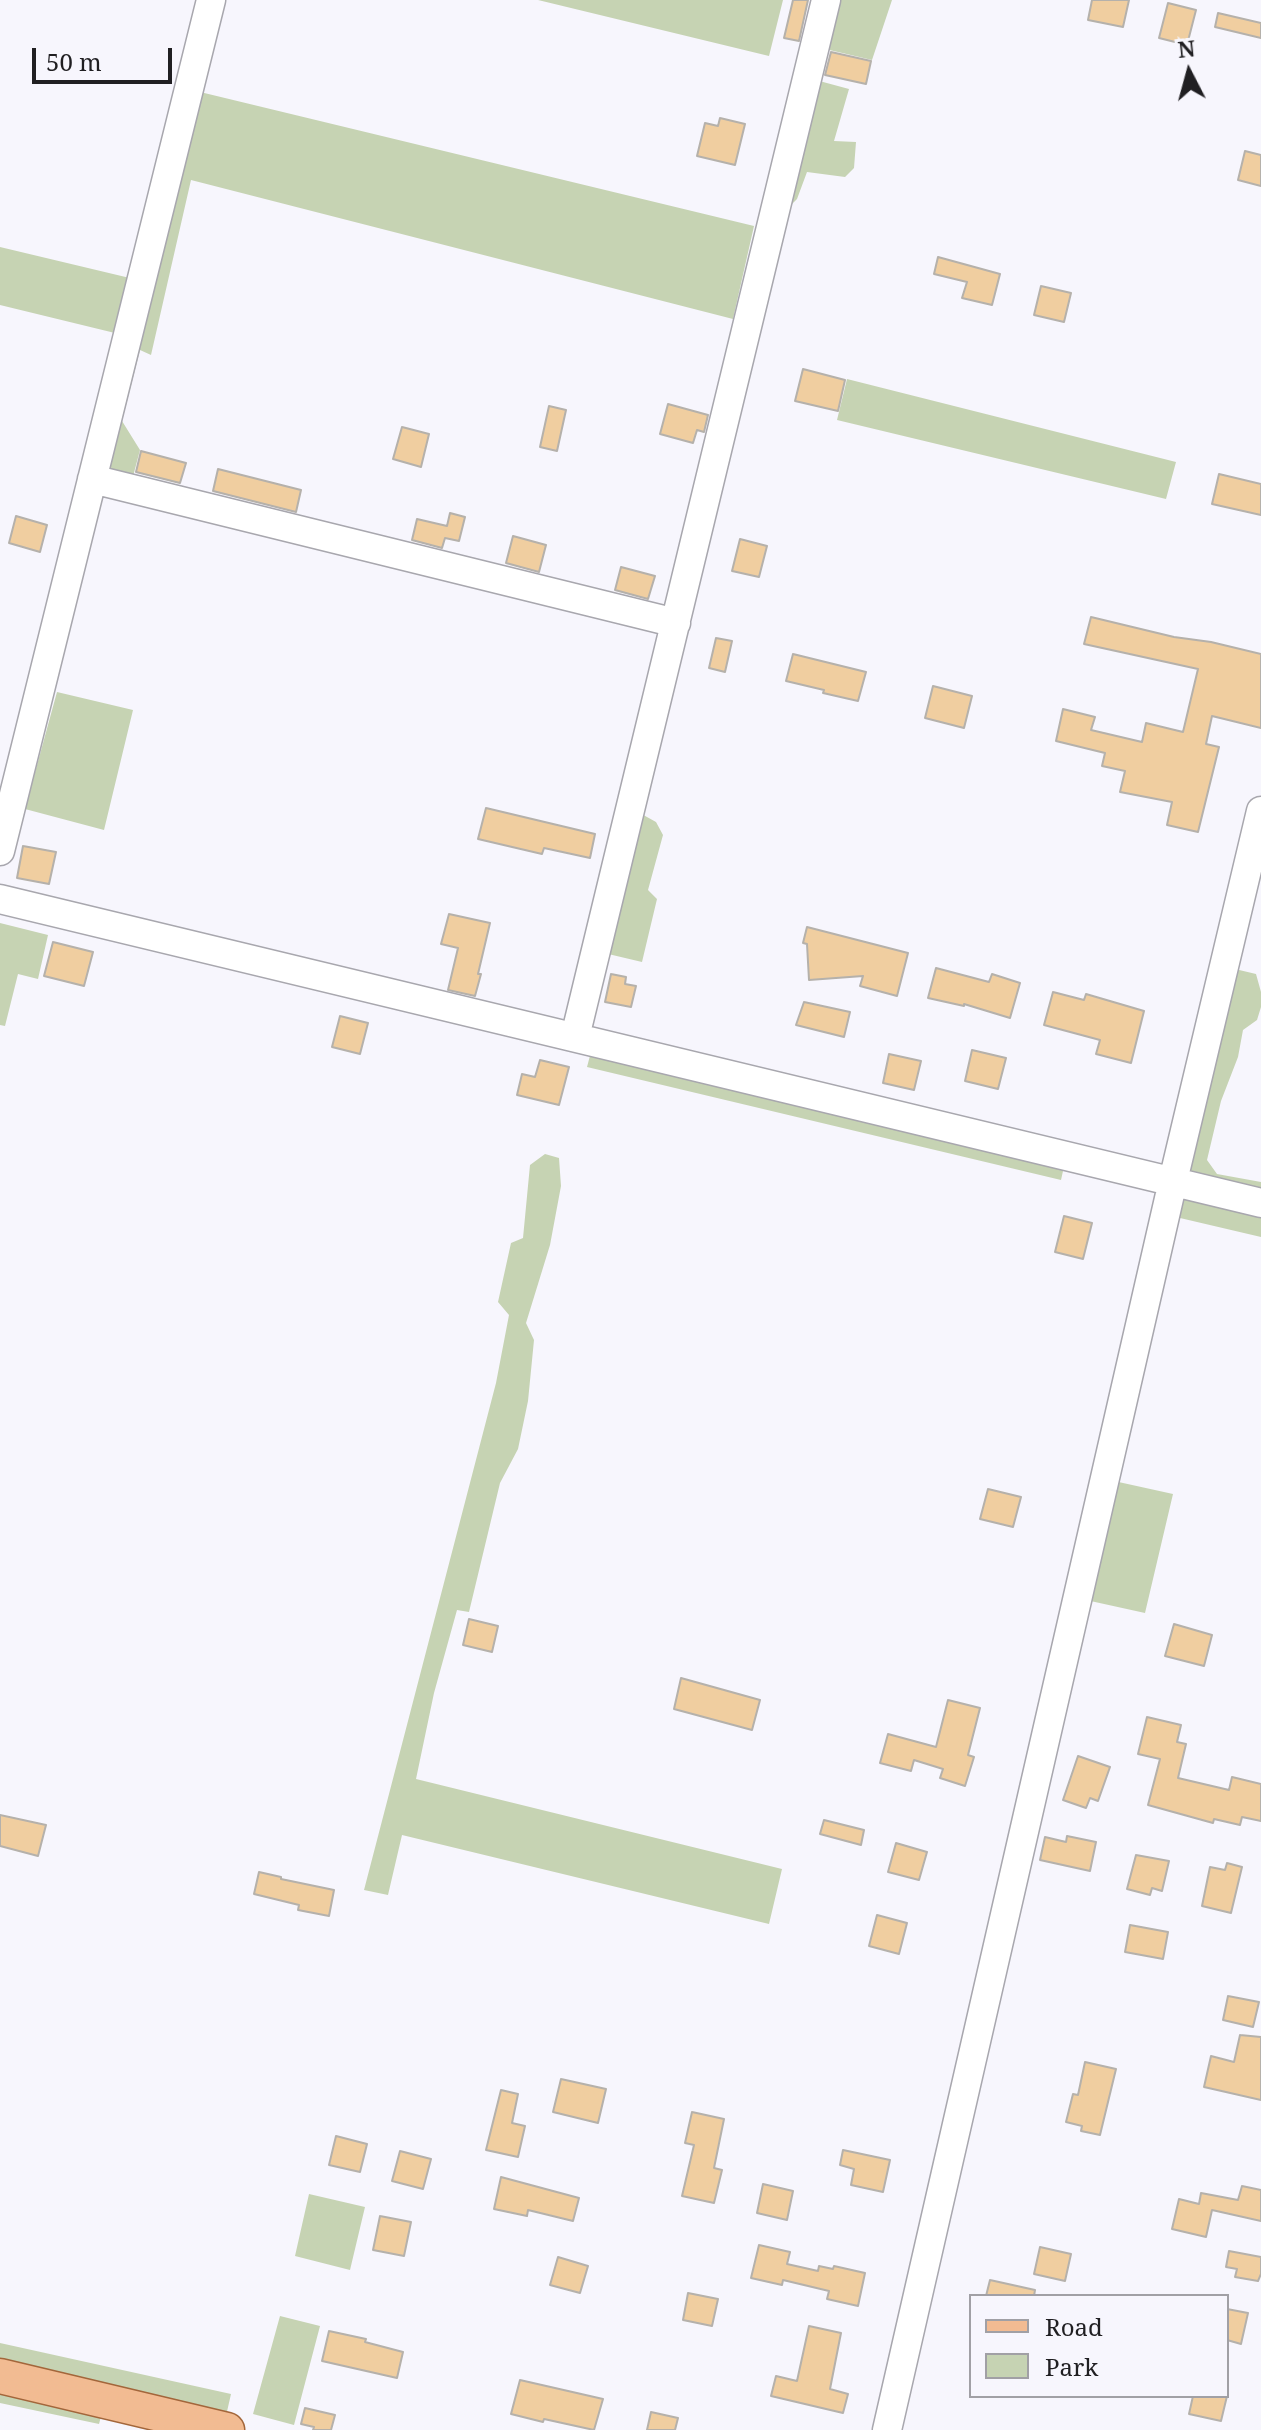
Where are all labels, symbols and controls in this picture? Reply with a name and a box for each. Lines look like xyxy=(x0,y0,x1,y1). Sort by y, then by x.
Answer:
scale bar xyxy=(36,32,176,82)
north arrow xyxy=(1149,32,1229,112)
text: N xyxy=(1176,32,1197,64)
text: 50 m xyxy=(46,45,102,78)
legend xyxy=(969,2294,1229,2398)
text: Road xyxy=(1045,2310,1103,2343)
text: Park xyxy=(1045,2350,1098,2383)

